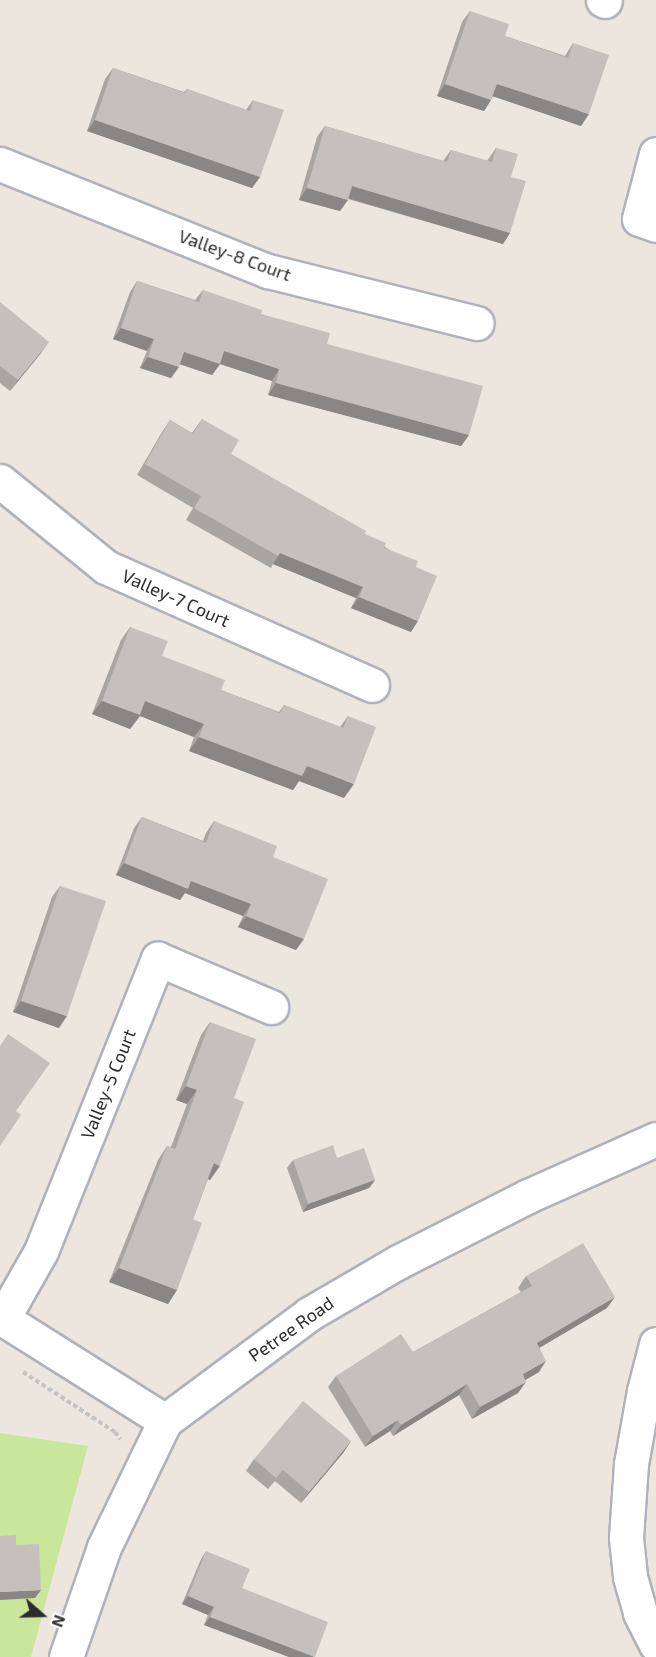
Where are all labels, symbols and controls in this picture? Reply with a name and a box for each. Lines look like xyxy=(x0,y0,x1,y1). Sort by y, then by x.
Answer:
street label: Valley-8 Court xyxy=(176,225,294,285)
street label: Valley-7 Court xyxy=(119,565,233,631)
street label: Valley-5 Court xyxy=(76,1026,140,1142)
street label: Petree Road xyxy=(244,1292,338,1366)
north arrow xyxy=(12,1585,72,1645)
text: N xyxy=(48,1613,70,1630)

